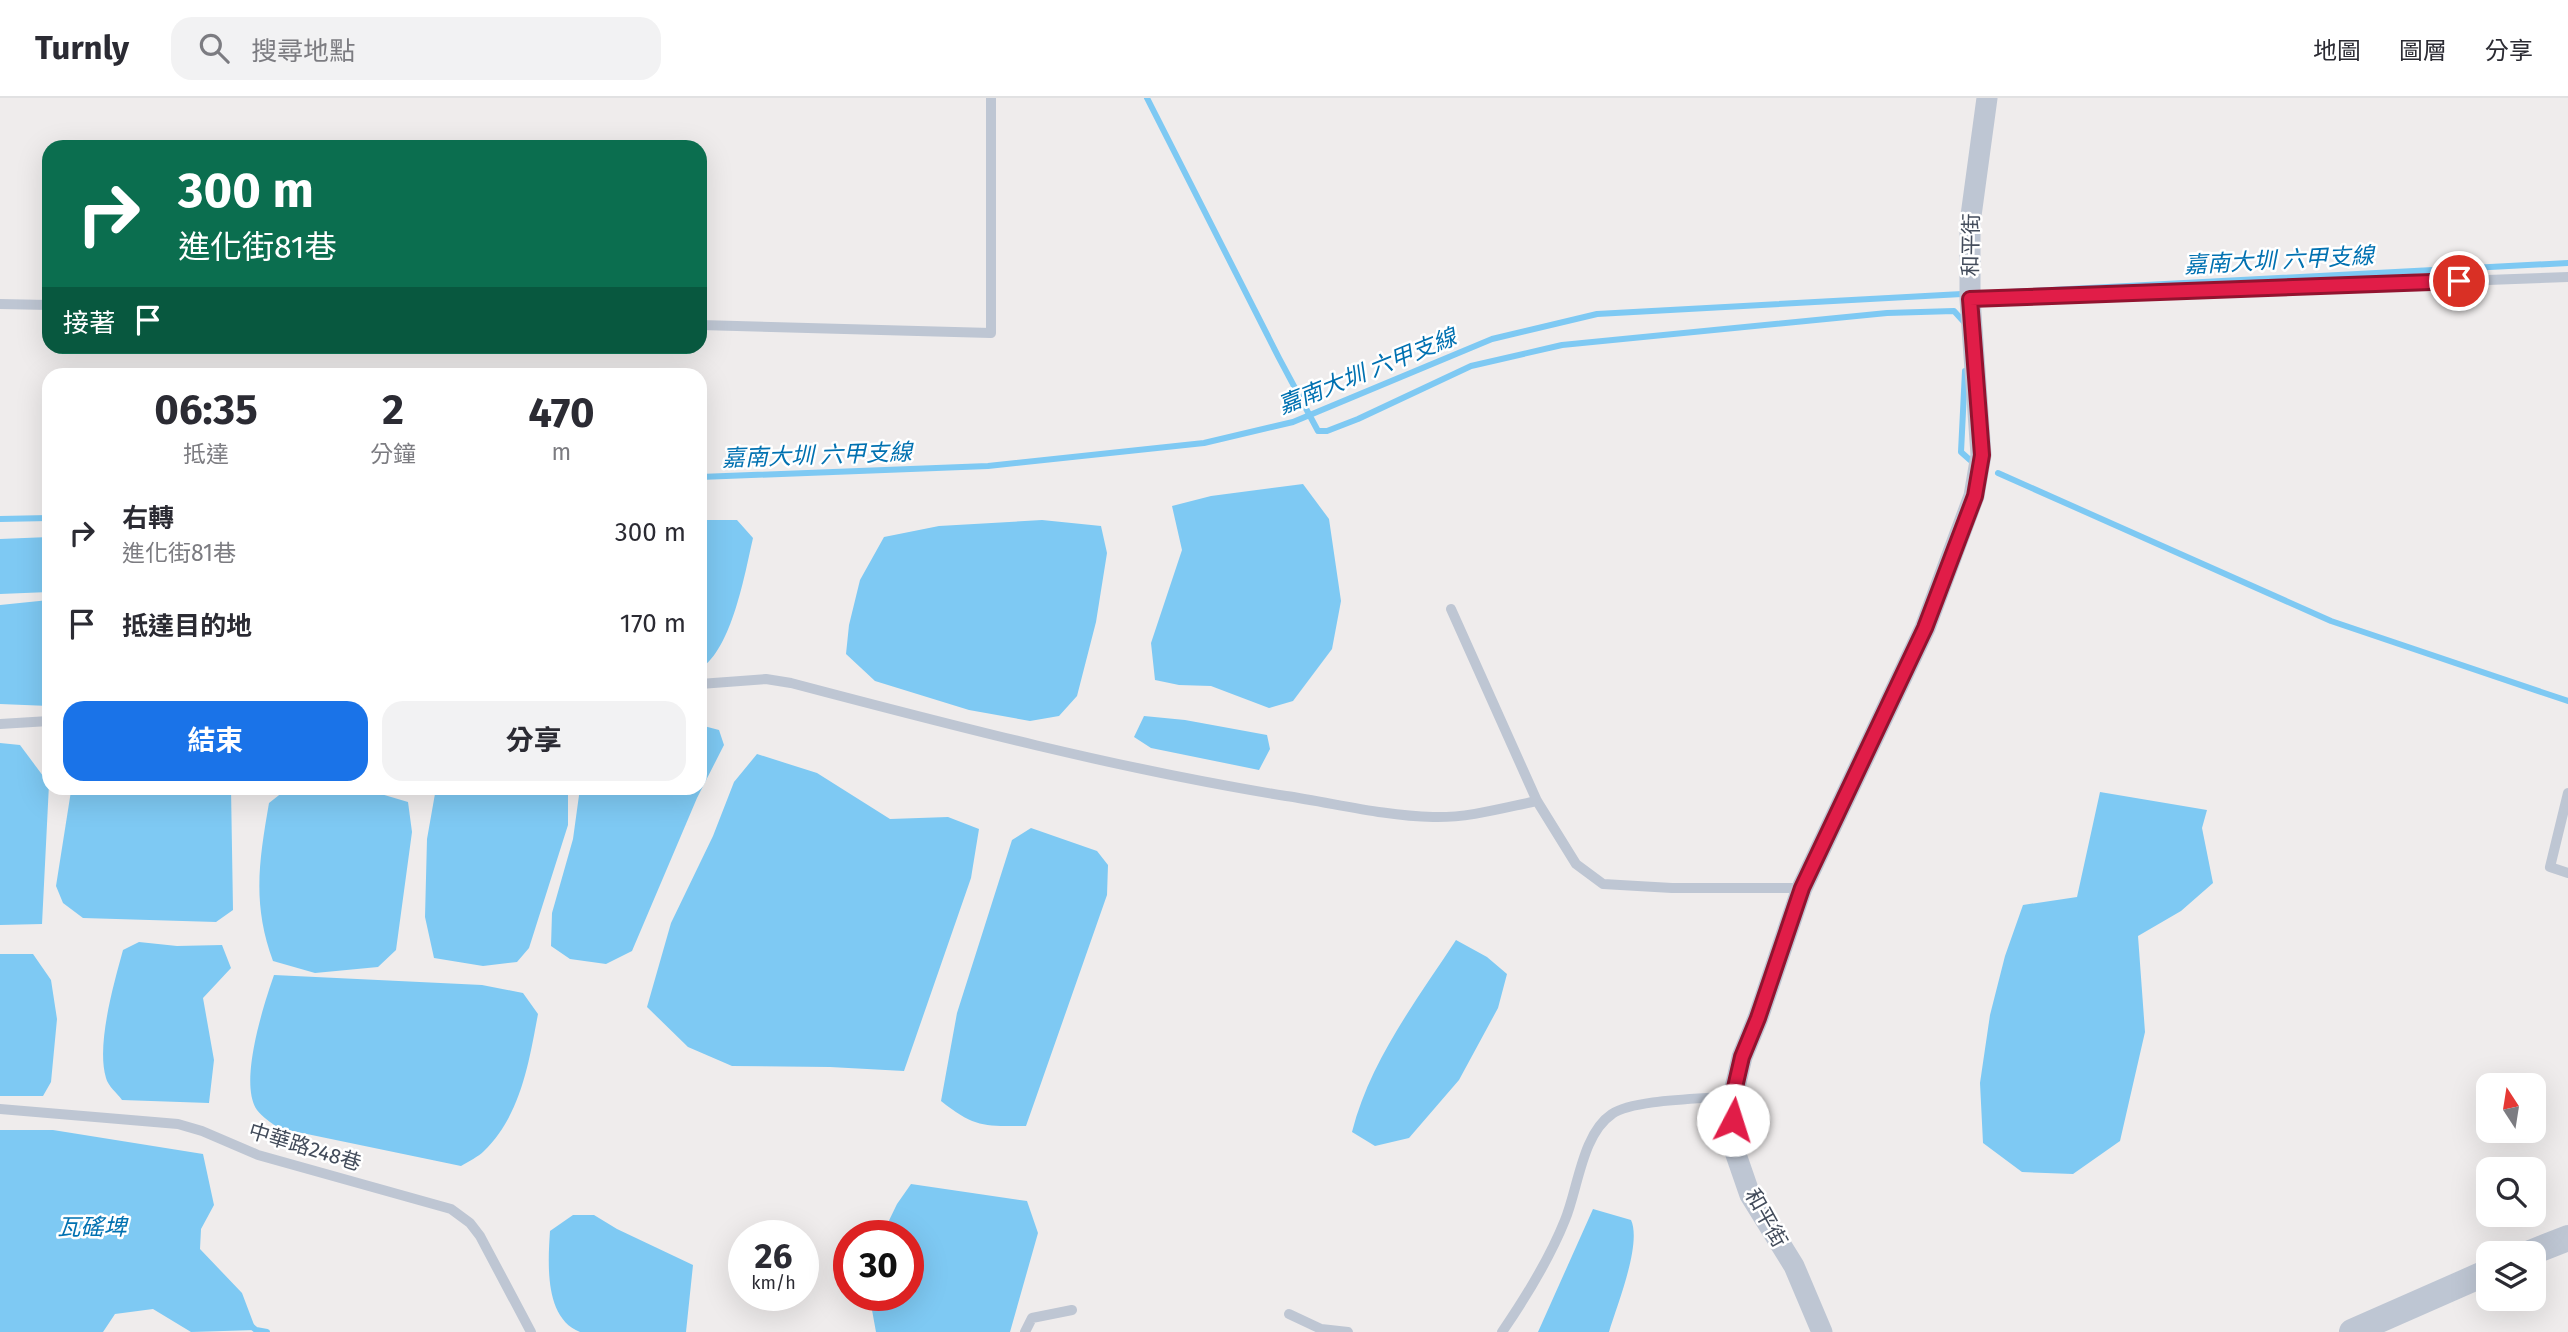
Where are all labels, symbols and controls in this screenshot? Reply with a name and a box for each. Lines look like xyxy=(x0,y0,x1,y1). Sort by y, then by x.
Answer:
search box xyxy=(171,17,661,80)
text: Turnly xyxy=(35,28,129,68)
icon: search xyxy=(195,29,233,67)
text: 搜尋地點 xyxy=(251,36,355,67)
text: 地圖 xyxy=(2313,37,2361,65)
text: 圖層 xyxy=(2399,37,2447,65)
text: 分享 xyxy=(2485,37,2533,65)
text: 300 m xyxy=(178,161,314,220)
icon: right xyxy=(63,168,154,259)
street label: 和平街 xyxy=(1957,213,1985,277)
text: 進化街81巷 xyxy=(178,228,337,266)
water label: 嘉南大圳 六甲支線 xyxy=(2183,241,2378,279)
pin xyxy=(2429,251,2489,311)
icon: arrive xyxy=(2440,262,2478,300)
icon: arrive xyxy=(129,301,167,339)
text: 接著 xyxy=(63,308,115,339)
water label: 嘉南大圳 六甲支線 xyxy=(1274,321,1463,420)
text: 06:35 xyxy=(154,385,258,435)
text: 2 xyxy=(382,385,404,435)
text: 470 xyxy=(528,388,595,438)
text: m xyxy=(552,438,571,466)
water label: 嘉南大圳 六甲支線 xyxy=(722,438,915,472)
text: 抵達 xyxy=(183,440,229,468)
text: 分鐘 xyxy=(370,440,416,468)
text: 右轉 xyxy=(122,503,174,534)
icon: right xyxy=(63,514,101,552)
text: 300 m xyxy=(615,517,686,548)
text: 進化街81巷 xyxy=(122,539,236,567)
icon: arrive xyxy=(63,605,101,643)
text: 170 m xyxy=(620,608,686,639)
text: 抵達目的地 xyxy=(122,611,252,642)
button: 結束 xyxy=(63,701,368,781)
button: 分享 xyxy=(382,701,686,781)
north arrow xyxy=(2476,1073,2546,1143)
map controls xyxy=(2476,1073,2546,1311)
position arrow xyxy=(1696,1083,1770,1157)
street label: 中華路248巷 xyxy=(245,1118,365,1176)
button: search xyxy=(2476,1157,2546,1227)
street label: 和平街 xyxy=(1739,1184,1793,1252)
water label: 瓦磘埤 xyxy=(58,1213,130,1241)
speed limit sign: 30 xyxy=(833,1220,924,1311)
text: 26 xyxy=(755,1235,792,1277)
button: layers xyxy=(2476,1241,2546,1311)
text: km/h xyxy=(751,1272,796,1294)

